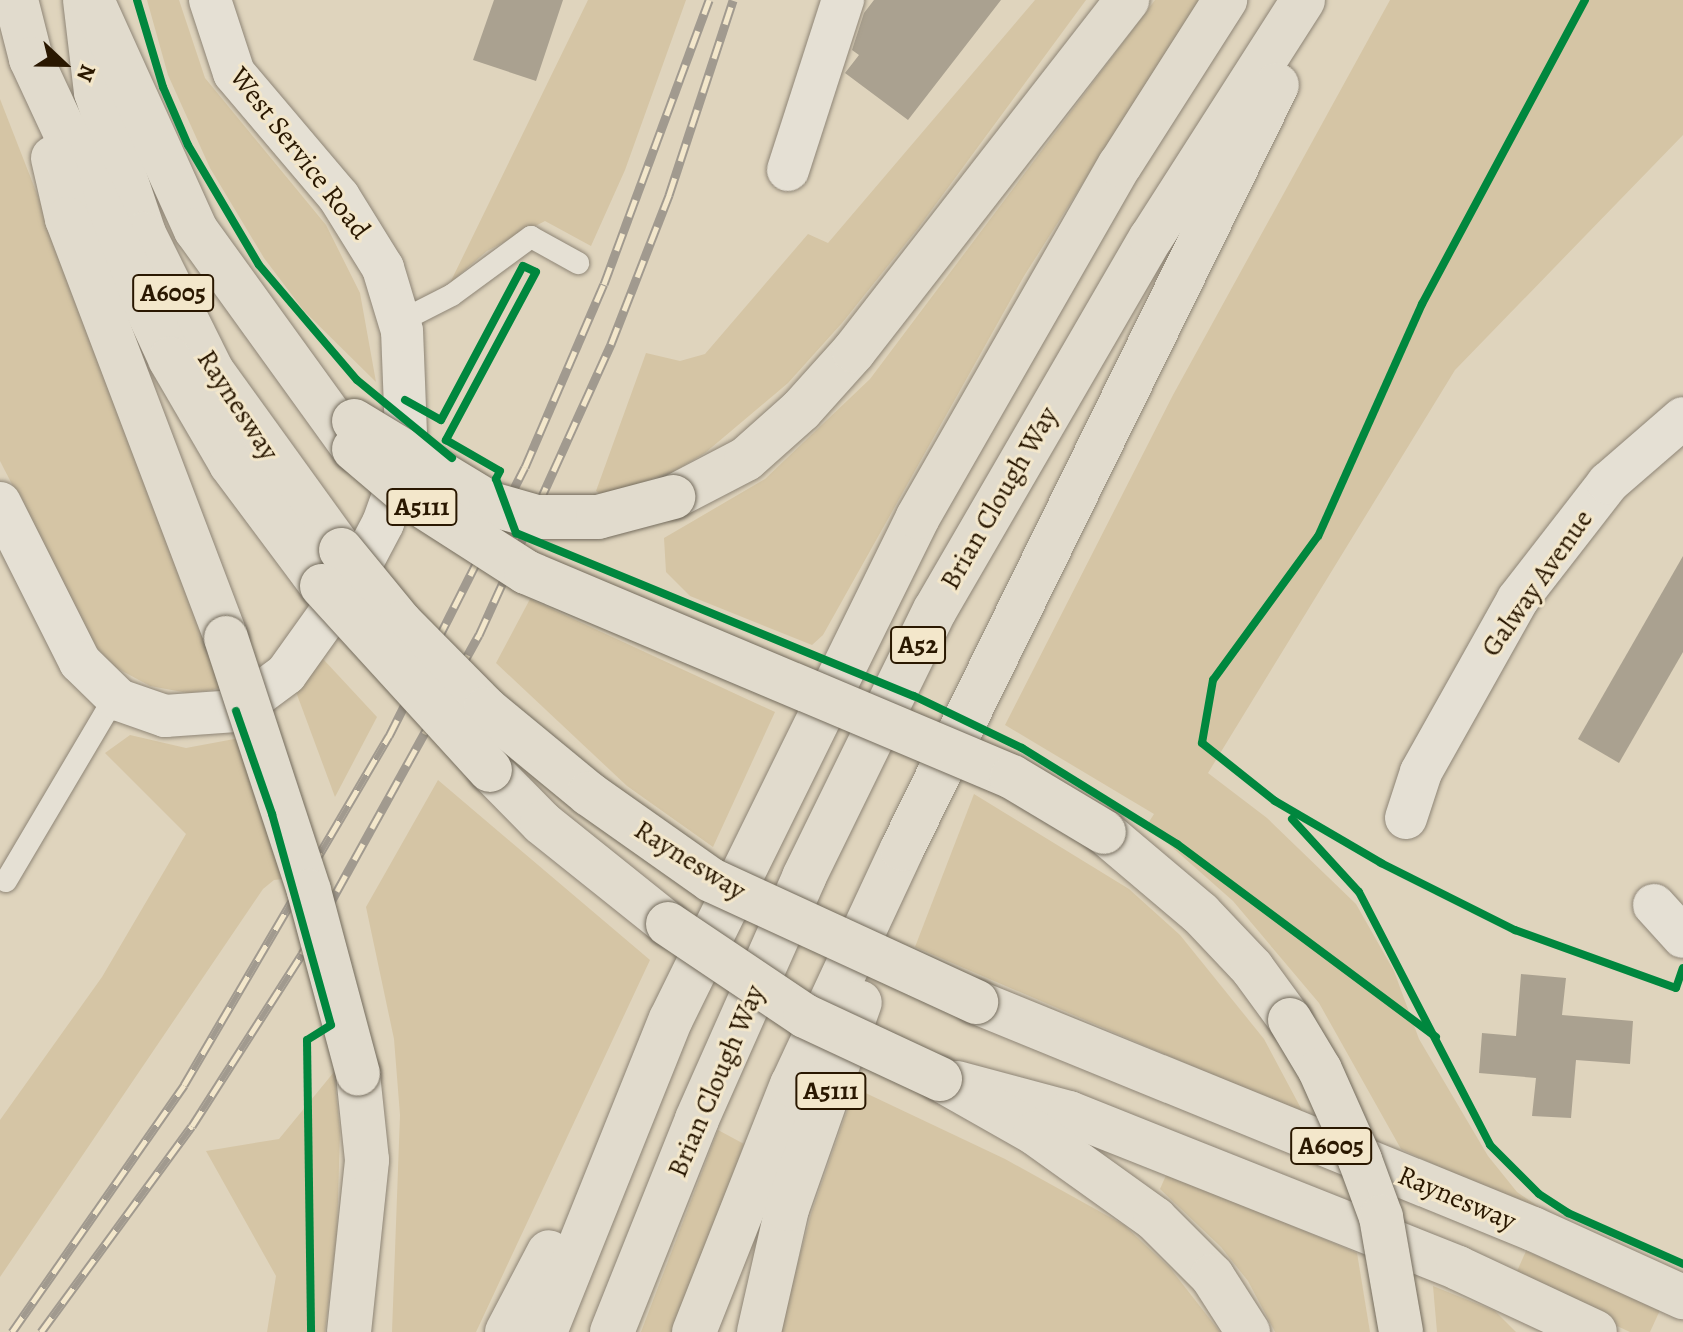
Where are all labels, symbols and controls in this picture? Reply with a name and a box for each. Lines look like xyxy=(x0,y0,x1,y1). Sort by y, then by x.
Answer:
north arrow xyxy=(24,24,104,104)
text: N xyxy=(69,60,103,86)
street label: West Service Road xyxy=(223,60,377,246)
road number: A6005 xyxy=(131,271,215,315)
street label: Raynesway xyxy=(190,343,286,467)
street label: Brian Clough Way xyxy=(933,400,1065,596)
road number: A5111 xyxy=(386,485,458,529)
street label: Galway Avenue xyxy=(1474,503,1600,663)
road number: A52 xyxy=(890,623,946,667)
street label: Raynesway xyxy=(628,813,752,907)
street label: Brian Clough Way xyxy=(660,980,772,1182)
road number: A5111 xyxy=(795,1069,867,1113)
road number: A6005 xyxy=(1289,1124,1373,1168)
street label: Raynesway xyxy=(1393,1158,1521,1238)

